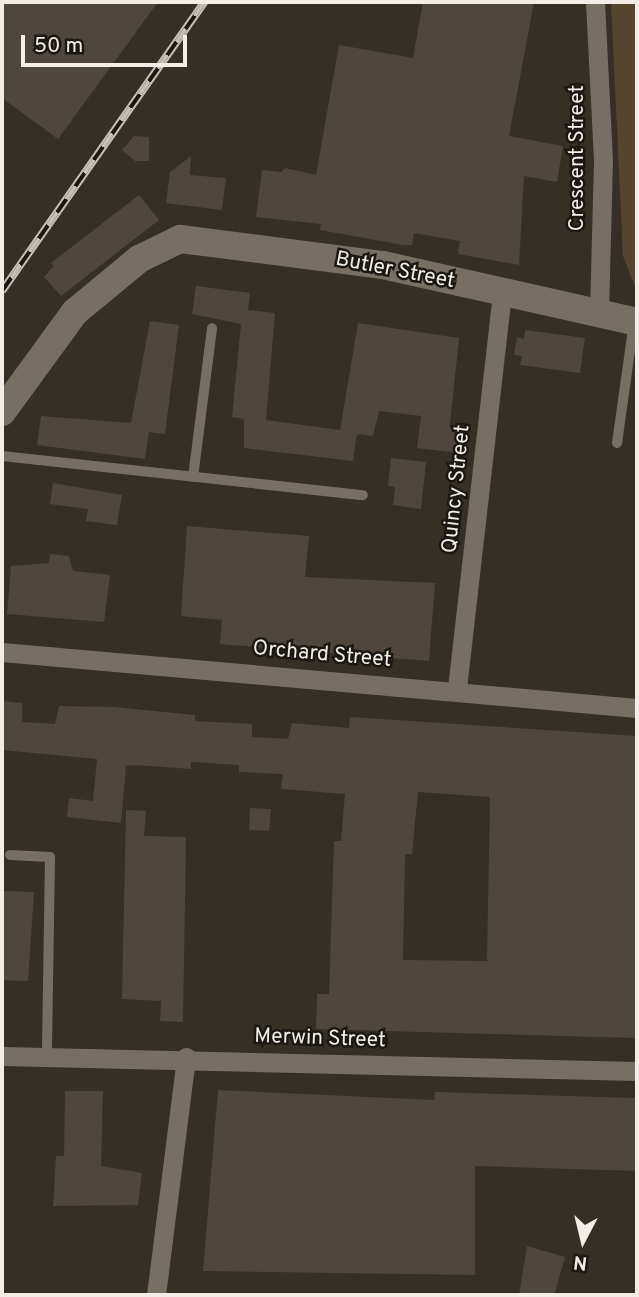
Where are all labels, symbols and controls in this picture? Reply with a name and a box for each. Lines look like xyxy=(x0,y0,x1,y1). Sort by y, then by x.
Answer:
scale bar xyxy=(24,21,191,65)
text: 50 m xyxy=(34,33,83,60)
street label: Crescent Street xyxy=(565,85,591,231)
street label: Butler Street xyxy=(333,247,457,295)
street label: Quincy Street xyxy=(438,423,476,555)
street label: Orchard Street xyxy=(252,636,392,674)
street label: Merwin Street xyxy=(254,1024,386,1054)
north arrow xyxy=(548,1206,618,1276)
text: N xyxy=(572,1249,589,1275)

